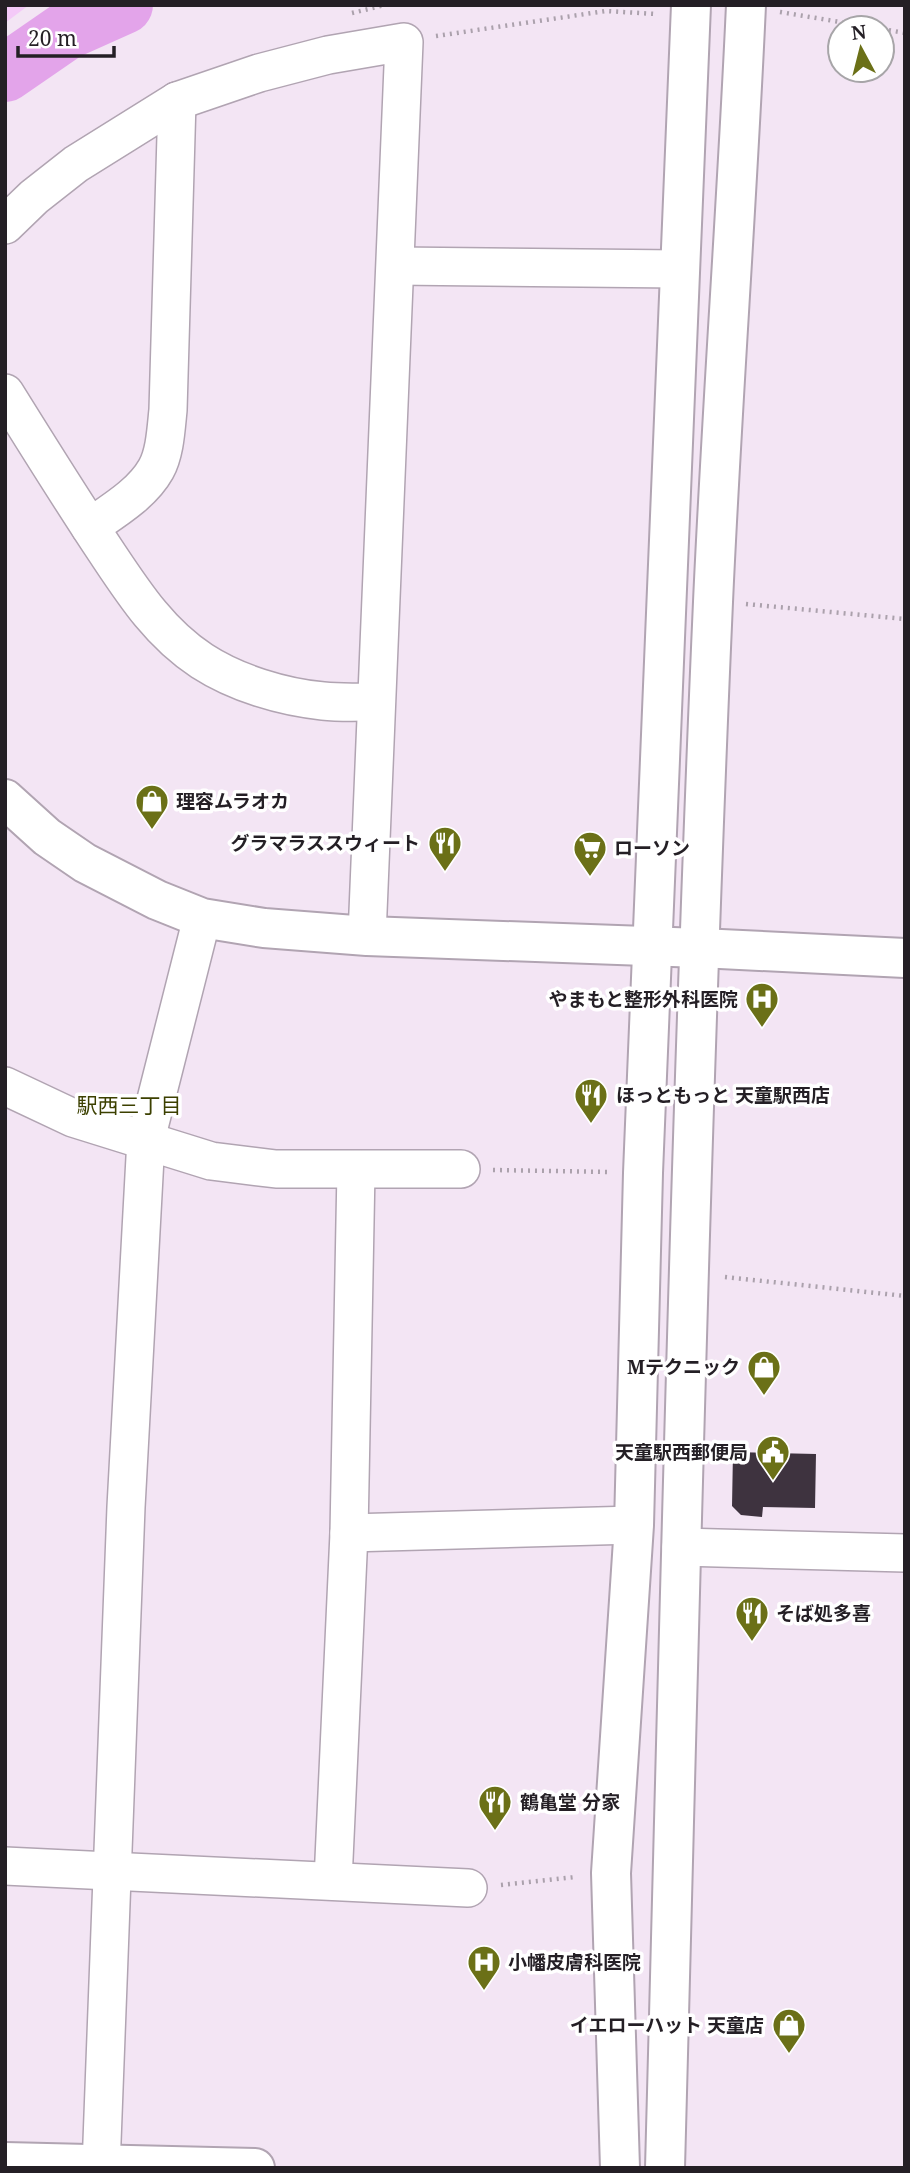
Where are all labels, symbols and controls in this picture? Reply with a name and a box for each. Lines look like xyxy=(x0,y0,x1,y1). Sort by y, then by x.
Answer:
scale bar xyxy=(18,14,114,58)
north arrow xyxy=(826,14,896,84)
text: N xyxy=(850,18,868,46)
text: 20 m xyxy=(28,24,77,52)
shop icon: 理容ムラオカ xyxy=(133,782,171,831)
place label: 理容ムラオカ xyxy=(176,788,289,814)
restaurant icon: グラマラススウィート xyxy=(426,824,464,873)
supermarket icon: ローソン xyxy=(571,829,609,878)
place label: グラマラススウィート xyxy=(230,830,420,856)
place label: ローソン xyxy=(614,835,690,861)
hospital icon: やまもと整形外科医院 xyxy=(743,980,781,1029)
place label: やまもと整形外科医院 xyxy=(548,986,738,1012)
restaurant icon: ほっともっと 天童駅西店 xyxy=(572,1076,610,1125)
place label: ほっともっと 天童駅西店 xyxy=(616,1082,830,1108)
district label: 駅西三丁目 xyxy=(77,1091,182,1119)
shop icon: Mテクニック xyxy=(745,1348,783,1397)
place label: Mテクニック xyxy=(627,1354,740,1380)
public building icon: 天童駅西郵便局 xyxy=(754,1433,792,1482)
place label: 天童駅西郵便局 xyxy=(615,1439,748,1465)
restaurant icon: そば処多喜 xyxy=(733,1594,771,1643)
place label: そば処多喜 xyxy=(776,1600,871,1626)
restaurant icon: 鶴亀堂 分家 xyxy=(476,1783,514,1832)
place label: 鶴亀堂 分家 xyxy=(520,1789,620,1815)
hospital icon: 小幡皮膚科医院 xyxy=(465,1943,503,1992)
place label: 小幡皮膚科医院 xyxy=(508,1949,641,1975)
shop icon: イエローハット 天童店 xyxy=(770,2006,808,2055)
place label: イエローハット 天童店 xyxy=(570,2012,764,2038)

